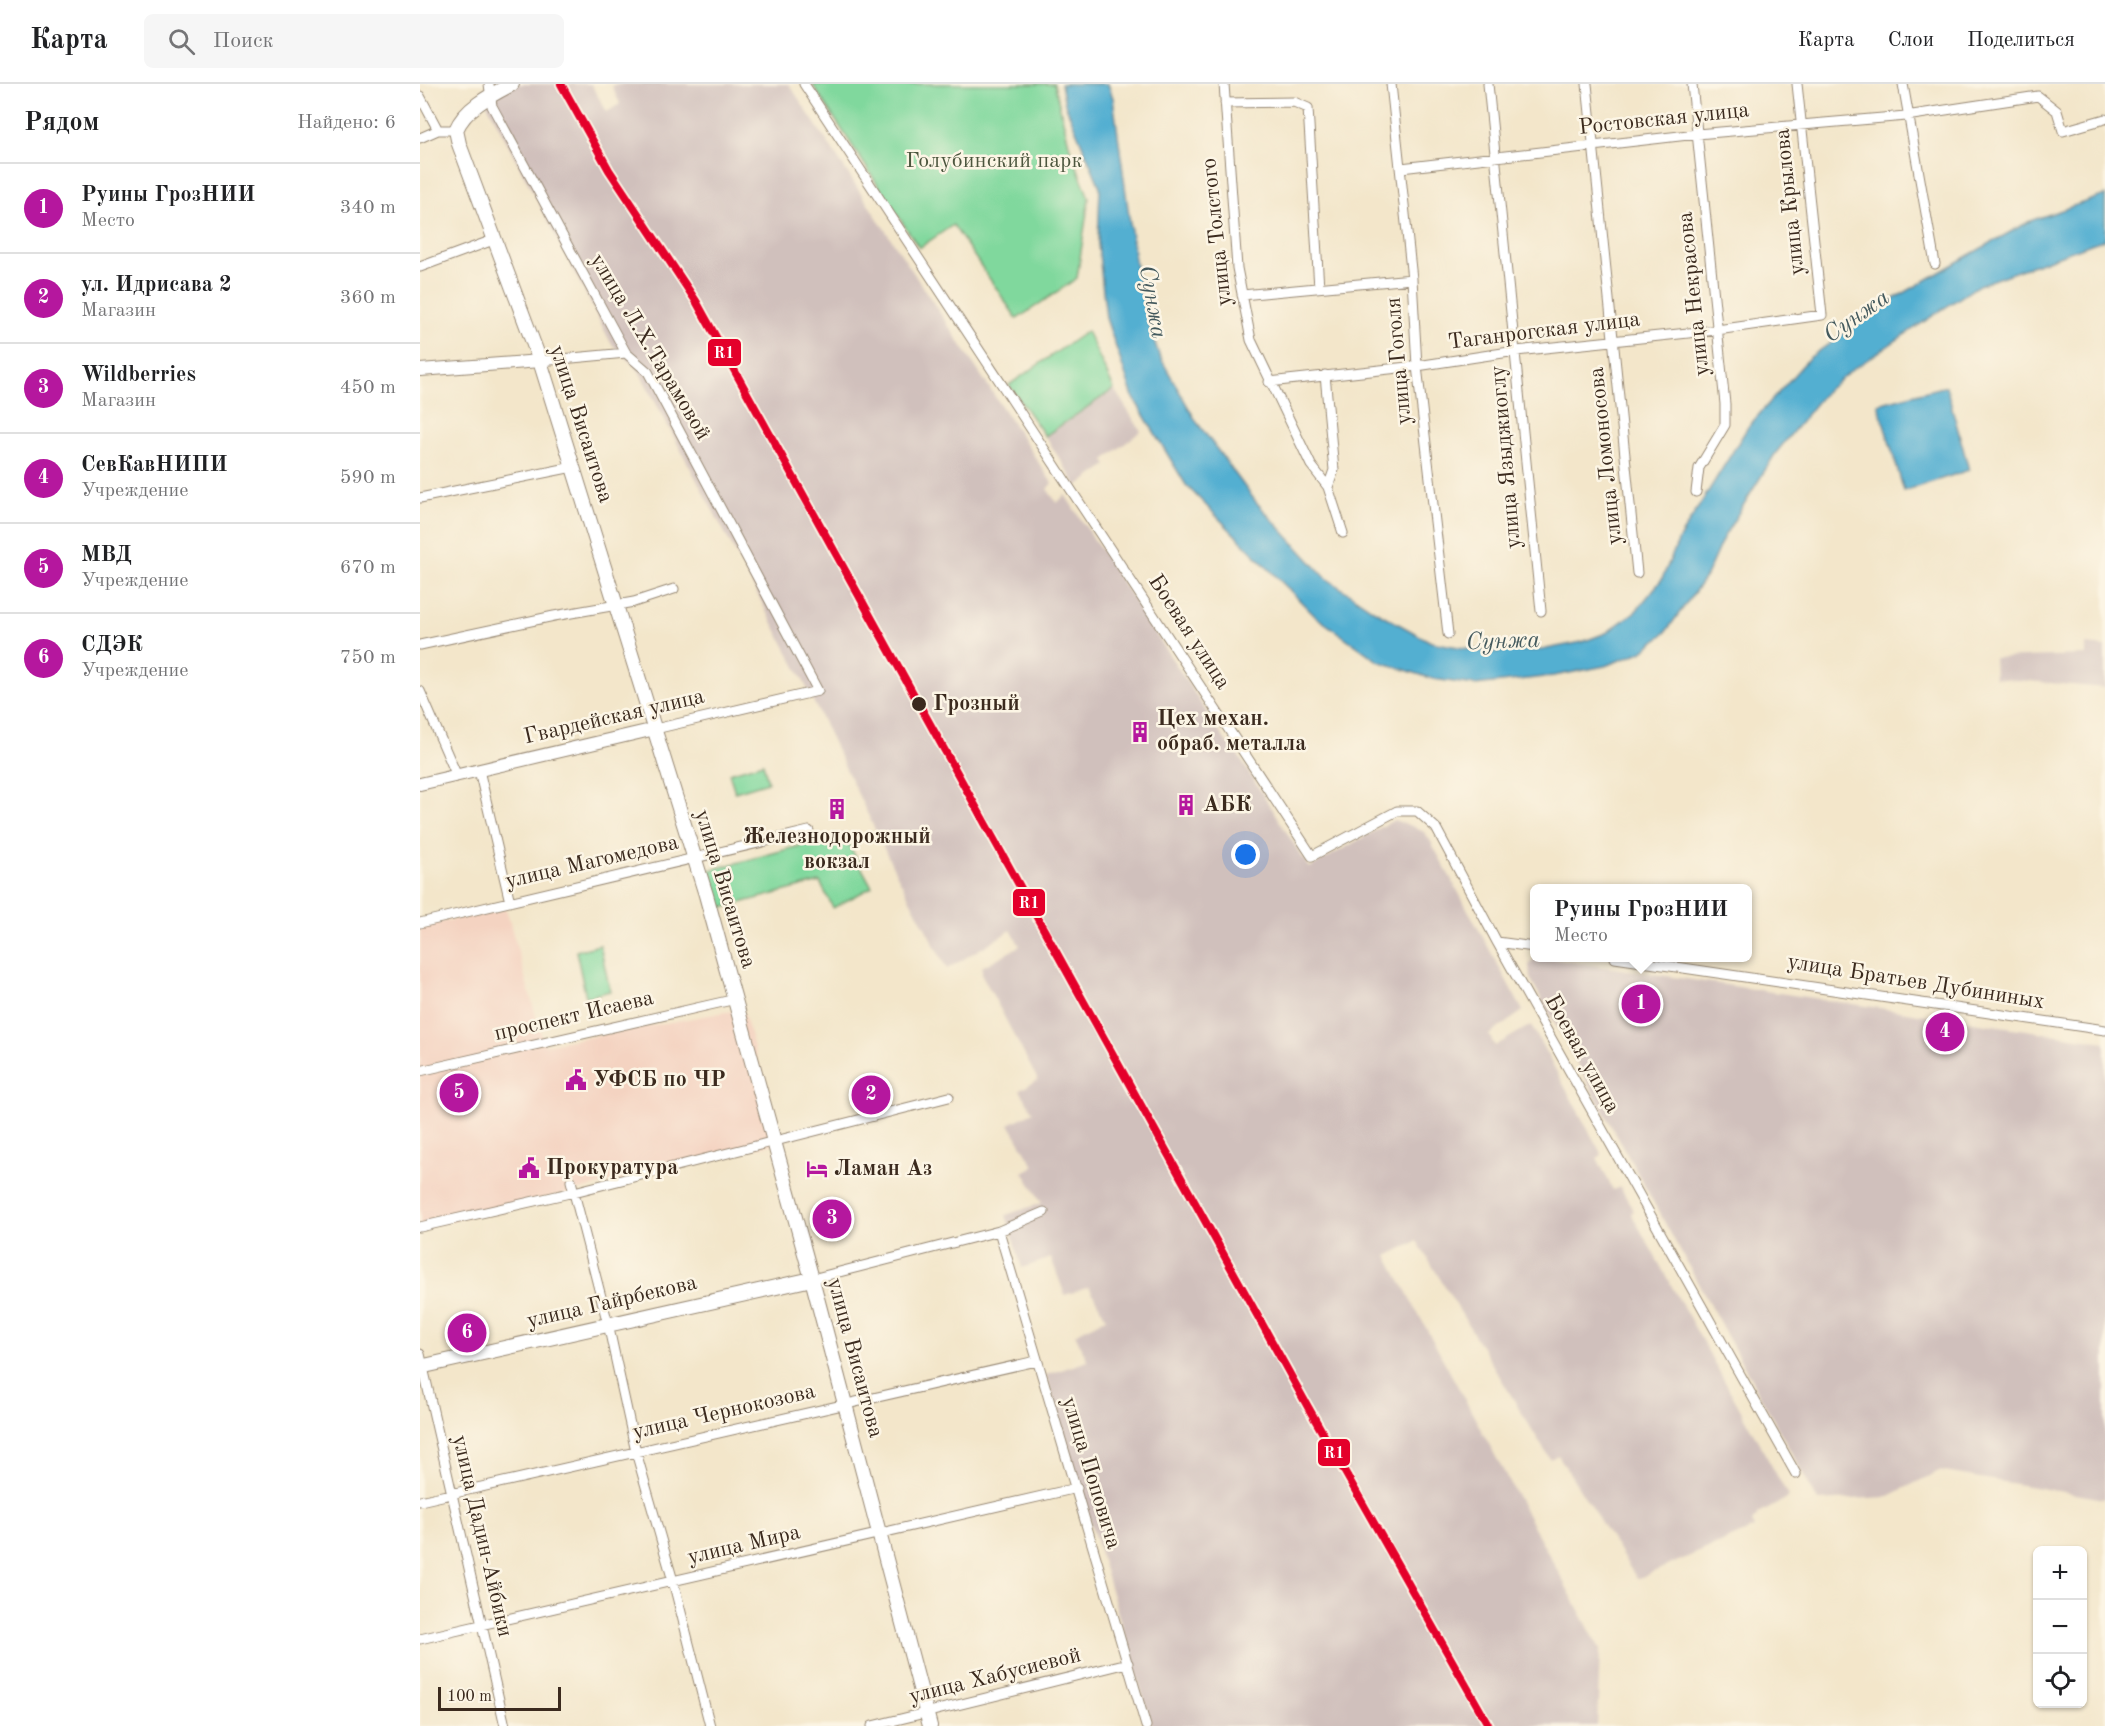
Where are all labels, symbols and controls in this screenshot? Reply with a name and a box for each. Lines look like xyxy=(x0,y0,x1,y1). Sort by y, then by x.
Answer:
search box xyxy=(144,14,564,68)
icon: search xyxy=(165,25,198,58)
text: Карта xyxy=(30,27,108,55)
text: Поиск xyxy=(213,30,274,52)
text: Карта xyxy=(1798,30,1855,51)
text: Слои xyxy=(1888,30,1934,51)
text: Поделиться xyxy=(1967,30,2075,51)
street label: Ростовская улица xyxy=(1578,99,1751,139)
text: Рядом xyxy=(24,110,99,136)
text: Найдено: 6 xyxy=(297,113,396,133)
street label: улица Крылова xyxy=(1771,127,1809,277)
park label: Голубинский парк xyxy=(905,150,1083,172)
street label: улица Толстого xyxy=(1198,157,1236,307)
text: Руины ГрозНИИ xyxy=(81,184,255,206)
text: 1 xyxy=(38,198,49,218)
text: 340 m xyxy=(340,198,396,218)
text: Место xyxy=(81,211,135,231)
street label: улица Некрасова xyxy=(1674,211,1714,377)
street label: улица Л.Х.Тарамовой xyxy=(586,250,714,444)
water label: Сунжа xyxy=(1134,263,1170,341)
text: ул. Идрисава 2 xyxy=(81,274,232,296)
water label: Сунжа xyxy=(1820,286,1894,348)
text: 2 xyxy=(38,288,49,308)
text: 360 m xyxy=(340,288,396,308)
street label: улица Гоголя xyxy=(1382,296,1416,426)
text: Магазин xyxy=(81,301,156,321)
street label: Таганрогская улица xyxy=(1447,308,1641,354)
line badge: R1 xyxy=(707,338,742,367)
street label: улица Висаитова xyxy=(545,342,617,506)
text: R1 xyxy=(714,346,734,362)
text: Wildberries xyxy=(81,364,196,386)
street label: улица Языджиоглу xyxy=(1487,364,1525,550)
street label: улица Ломоносова xyxy=(1586,366,1626,546)
text: 3 xyxy=(38,378,49,398)
text: 450 m xyxy=(340,378,396,398)
text: Магазин xyxy=(81,391,156,411)
text: СевКавНИПИ xyxy=(81,454,228,476)
text: 4 xyxy=(38,468,49,488)
text: 590 m xyxy=(340,468,396,488)
text: Учреждение xyxy=(81,481,189,501)
text: МВД xyxy=(81,544,132,566)
text: 5 xyxy=(38,558,49,578)
text: 670 m xyxy=(340,558,396,578)
text: Учреждение xyxy=(81,571,189,591)
street label: Боевая улица xyxy=(1144,571,1234,693)
water label: Сунжа xyxy=(1465,629,1541,655)
text: СДЭК xyxy=(81,634,143,656)
text: 6 xyxy=(38,648,49,668)
text: 750 m xyxy=(340,648,396,668)
text: Учреждение xyxy=(81,661,189,681)
street label: Гвардейская улица xyxy=(522,685,707,748)
place label: Грозный xyxy=(933,693,1020,715)
marker: Грозный xyxy=(910,695,928,713)
place label: Цех механ. обраб. металла xyxy=(1157,708,1306,755)
building icon: Цех механ. обраб. металла xyxy=(1128,720,1152,744)
building icon: АБК xyxy=(1174,793,1198,817)
place label: АБК xyxy=(1203,794,1251,816)
building icon: Железнодорожный вокзал xyxy=(825,797,849,821)
street label: улица Висаитова xyxy=(690,807,760,971)
place label: Железнодорожный вокзал xyxy=(743,826,931,873)
street label: улица Магомедова xyxy=(503,831,681,893)
your location xyxy=(1231,840,1260,869)
popup xyxy=(1530,884,1752,962)
line badge: R1 xyxy=(1012,888,1046,917)
text: R1 xyxy=(1019,896,1039,912)
text: Руины ГрозНИИ xyxy=(1554,899,1728,921)
text: Место xyxy=(1554,926,1608,946)
street label: улица Братьев Дубининых xyxy=(1786,951,2046,1013)
pin: 1 xyxy=(1622,982,1660,1026)
street label: проспект Исаева xyxy=(492,987,656,1045)
street label: Боевая улица xyxy=(1540,991,1624,1117)
pin: 4 xyxy=(1926,1010,1964,1054)
public building icon: УФСБ по ЧР xyxy=(564,1068,588,1092)
place label: УФСБ по ЧР xyxy=(593,1069,726,1091)
pin: 5 xyxy=(440,1070,478,1116)
pin: 2 xyxy=(852,1072,890,1118)
public building icon: Прокуратура xyxy=(517,1156,541,1180)
place label: Прокуратура xyxy=(546,1157,679,1179)
hotel icon: Ламан Аз xyxy=(805,1157,829,1181)
place label: Ламан Аз xyxy=(834,1158,932,1180)
pin: 3 xyxy=(812,1196,852,1242)
street label: улица Гайрбекова xyxy=(525,1272,699,1332)
street label: улица Висаитова xyxy=(823,1276,887,1440)
pin: 6 xyxy=(448,1310,486,1356)
street label: улица Чернокозова xyxy=(630,1380,818,1444)
street label: улица Поповича xyxy=(1057,1394,1125,1552)
street label: улица Дадин-Айбики xyxy=(448,1433,516,1639)
line badge: R1 xyxy=(1317,1438,1351,1467)
text: R1 xyxy=(1324,1446,1344,1462)
street label: улица Мира xyxy=(686,1521,803,1569)
map controls xyxy=(2033,1546,2087,1708)
button: + xyxy=(2033,1546,2087,1600)
button: − xyxy=(2033,1600,2087,1654)
street label: улица Хабусиевой xyxy=(907,1644,1083,1708)
button: locate xyxy=(2033,1654,2087,1708)
scale bar xyxy=(438,1684,561,1712)
text: 100 m xyxy=(447,1689,492,1705)

